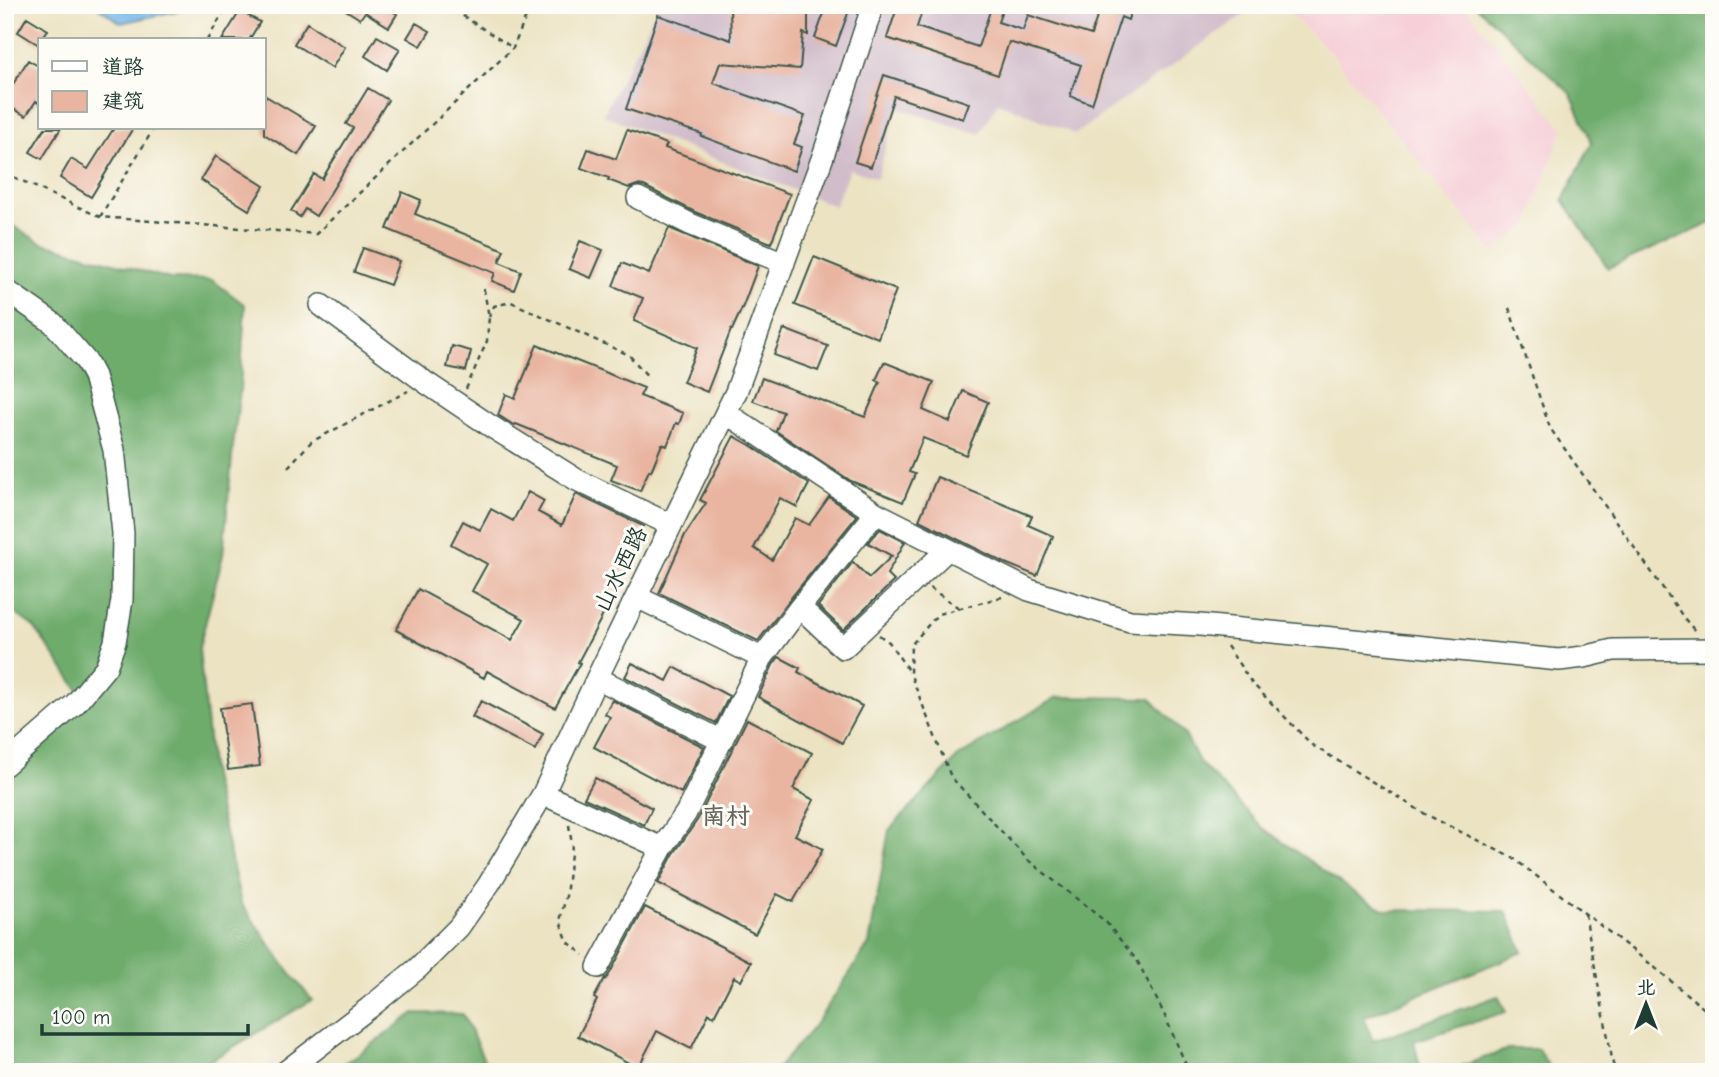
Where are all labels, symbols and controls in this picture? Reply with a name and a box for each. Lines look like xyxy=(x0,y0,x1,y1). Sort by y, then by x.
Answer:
legend xyxy=(38,38,266,130)
text: 道路 xyxy=(102,55,144,79)
text: 建筑 xyxy=(102,89,144,113)
street label: 山水西路 xyxy=(588,522,653,616)
district label: 南村 xyxy=(702,802,750,830)
north arrow xyxy=(1610,968,1680,1038)
text: 北 xyxy=(1636,977,1656,999)
scale bar xyxy=(42,993,248,1037)
text: 100 m xyxy=(52,1005,110,1029)

